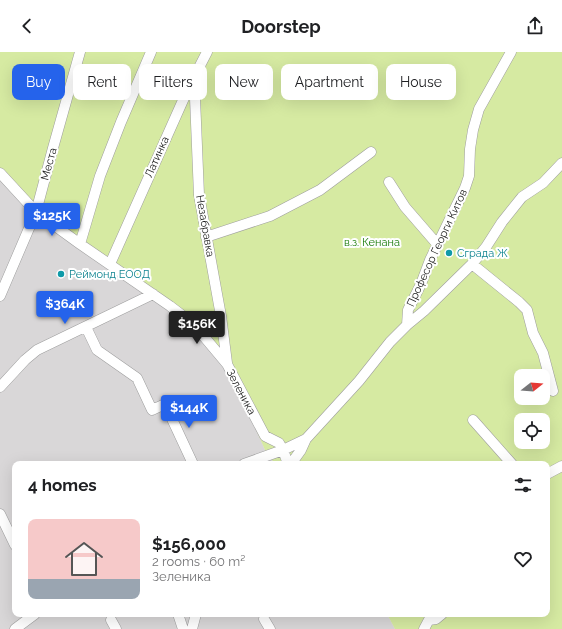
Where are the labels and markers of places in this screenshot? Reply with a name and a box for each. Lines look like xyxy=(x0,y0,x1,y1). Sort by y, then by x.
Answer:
pin: $125K xyxy=(24,203,80,237)
place label: Сграда Ж xyxy=(457,247,508,260)
marker: Сграда Ж xyxy=(444,248,454,258)
place label: Реймонд ЕООД xyxy=(69,268,150,281)
marker: Реймонд ЕООД xyxy=(56,269,66,279)
pin: $364K xyxy=(37,291,93,325)
pin: $156K xyxy=(169,311,225,345)
pin: $144K xyxy=(161,395,217,429)

